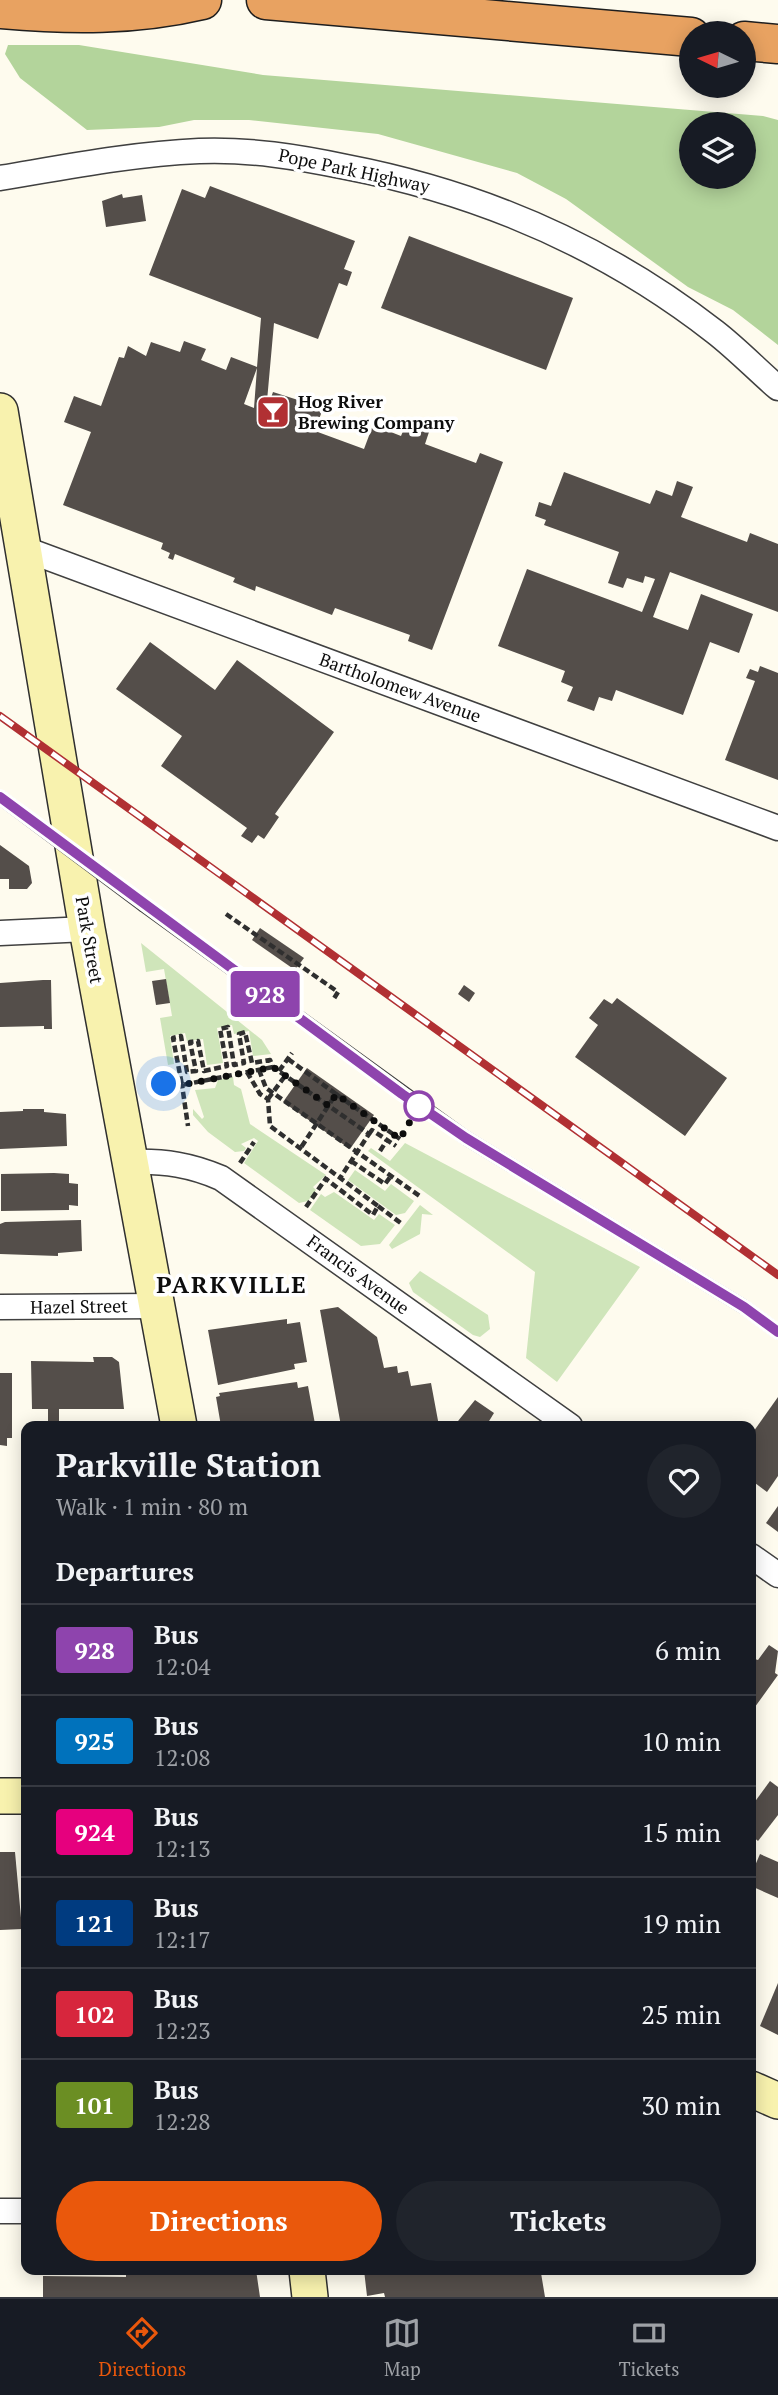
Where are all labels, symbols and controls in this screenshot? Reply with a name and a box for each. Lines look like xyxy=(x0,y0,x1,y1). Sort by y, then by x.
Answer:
north arrow xyxy=(679,21,756,98)
map controls xyxy=(679,21,756,189)
button: layers xyxy=(679,112,756,189)
street label: Pope Park Highway xyxy=(276,142,433,198)
place label: Hog River Brewing Company xyxy=(298,389,455,434)
bar icon: Hog River Brewing Company xyxy=(254,393,292,431)
street label: Bartholomew Avenue xyxy=(316,647,484,727)
street label: Park Street xyxy=(70,894,110,986)
line badge: 928 xyxy=(225,971,305,1017)
text: 928 xyxy=(245,978,285,1010)
your location xyxy=(146,1066,181,1101)
unlabelled marker xyxy=(404,1091,434,1121)
street label: Francis Avenue xyxy=(303,1229,415,1319)
district label: PARKVILLE xyxy=(156,1268,308,1300)
street label: Hazel Street xyxy=(30,1293,128,1319)
text: Parkville Station xyxy=(56,1443,321,1486)
button: heart xyxy=(647,1444,721,1518)
text: Walk · 1 min · 80 m xyxy=(56,1491,248,1522)
text: Departures xyxy=(56,1554,194,1588)
text: Bus xyxy=(154,1617,199,1651)
text: 6 min xyxy=(655,1633,721,1667)
text: 928 xyxy=(74,1634,115,1666)
text: 12:04 xyxy=(154,1651,211,1682)
text: Bus xyxy=(154,1708,199,1742)
text: 10 min xyxy=(641,1724,721,1758)
text: 925 xyxy=(74,1725,115,1757)
text: 12:08 xyxy=(154,1742,211,1773)
text: Bus xyxy=(154,1799,199,1833)
text: 15 min xyxy=(641,1815,721,1849)
text: 924 xyxy=(74,1816,115,1848)
text: 12:13 xyxy=(154,1833,211,1864)
text: Bus xyxy=(154,1890,199,1924)
text: 19 min xyxy=(641,1906,721,1940)
text: 121 xyxy=(74,1907,115,1939)
text: 12:17 xyxy=(154,1924,211,1955)
text: Bus xyxy=(154,1981,199,2015)
text: 25 min xyxy=(641,1997,721,2031)
text: 102 xyxy=(74,1998,115,2030)
text: 12:23 xyxy=(154,2015,211,2046)
text: Bus xyxy=(154,2072,199,2106)
text: 30 min xyxy=(641,2088,721,2122)
text: 101 xyxy=(74,2089,115,2121)
text: 12:28 xyxy=(154,2106,211,2137)
button: Directions xyxy=(56,2181,382,2261)
button: Tickets xyxy=(396,2181,721,2261)
tab: Directions xyxy=(99,2314,186,2381)
tab: Map xyxy=(383,2314,421,2381)
tab: Tickets xyxy=(619,2314,679,2381)

